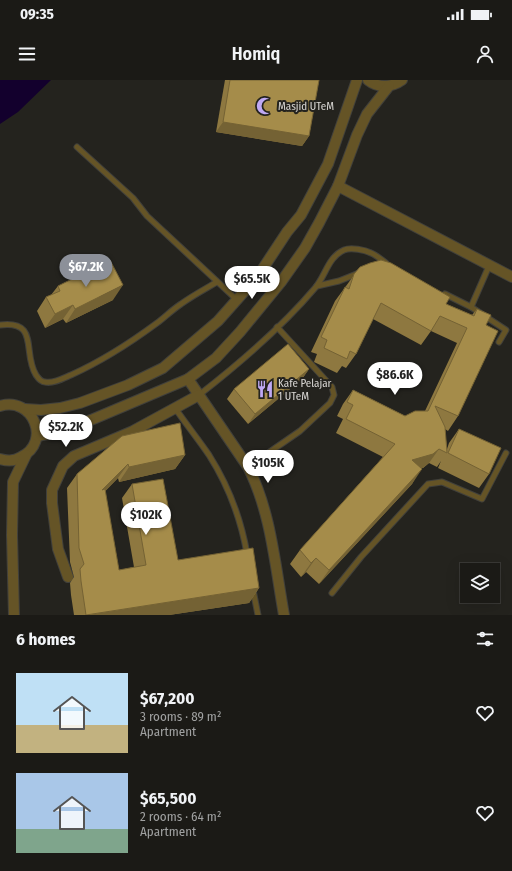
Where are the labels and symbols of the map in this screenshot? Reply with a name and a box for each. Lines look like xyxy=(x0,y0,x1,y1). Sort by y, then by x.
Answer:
mosque icon: Masjid UTeM xyxy=(255,96,275,116)
place label: Masjid UTeM xyxy=(278,100,334,113)
pin: $67.2K xyxy=(53,254,119,288)
pin: $65.5K xyxy=(219,266,285,300)
pin: $86.6K xyxy=(362,362,428,396)
place label: Kafe Pelajar 1 UTeM xyxy=(278,377,332,403)
restaurant icon: Kafe Pelajar 1 UTeM xyxy=(255,379,275,399)
pin: $52.2K xyxy=(33,414,99,448)
pin: $105K xyxy=(240,450,296,484)
pin: $102K xyxy=(118,502,174,536)

